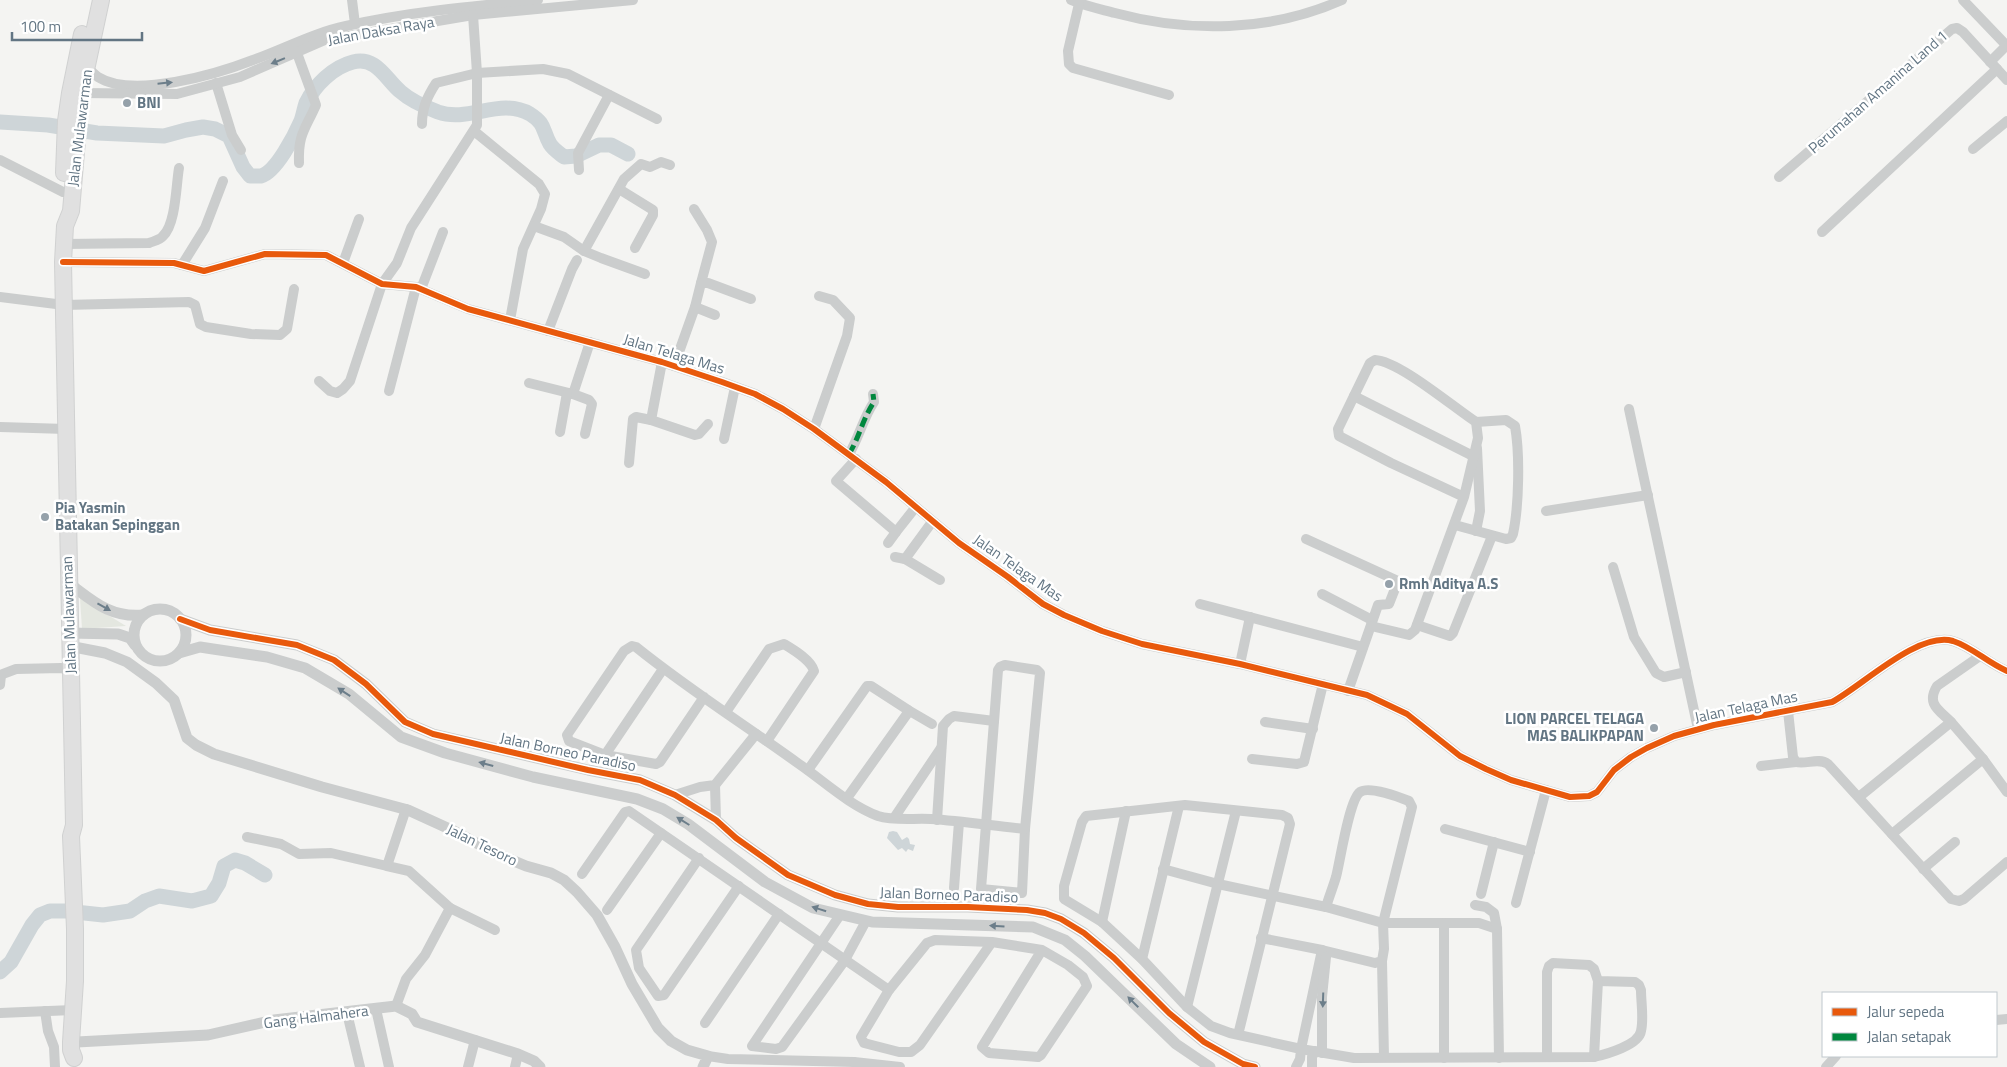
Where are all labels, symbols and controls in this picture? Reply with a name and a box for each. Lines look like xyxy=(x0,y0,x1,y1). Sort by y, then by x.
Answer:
scale bar xyxy=(12,10,142,42)
street label: Jalan Daksa Raya xyxy=(326,10,436,51)
text: 100 m xyxy=(20,15,61,38)
street label: Perumahan Amanina Land 1 xyxy=(1803,25,1952,159)
one-way arrow xyxy=(271,58,286,65)
street label: Jalan Mulawarman xyxy=(61,68,98,188)
one-way arrow xyxy=(157,79,173,87)
place label: BNI xyxy=(137,91,161,114)
marker: BNI xyxy=(121,97,133,109)
street label: Jalan Telaga Mas xyxy=(621,327,728,380)
place label: Pia Yasmin Batakan Sepinggan xyxy=(55,496,180,536)
marker: Pia Yasmin Batakan Sepinggan xyxy=(39,511,51,523)
street label: Jalan Telaga Mas xyxy=(969,528,1068,607)
street label: Jalan Mulawarman xyxy=(55,556,82,674)
place label: Rmh Aditya A.S xyxy=(1399,572,1498,595)
marker: Rmh Aditya A.S xyxy=(1383,578,1395,590)
one-way arrow xyxy=(96,603,111,611)
street label: Jalan Telaga Mas xyxy=(1692,684,1800,729)
one-way arrow xyxy=(338,687,351,696)
place label: LION PARCEL TELAGA MAS BALIKPAPAN xyxy=(1505,707,1644,747)
marker: LION PARCEL TELAGA MAS BALIKPAPAN xyxy=(1648,722,1660,734)
street label: Jalan Borneo Paradiso xyxy=(498,726,638,777)
one-way arrow xyxy=(479,760,494,768)
one-way arrow xyxy=(677,817,690,826)
street label: Jalan Tesoro xyxy=(443,818,522,872)
street label: Jalan Borneo Paradiso xyxy=(879,881,1019,908)
one-way arrow xyxy=(811,905,826,913)
one-way arrow xyxy=(989,921,1005,929)
one-way arrow xyxy=(1318,992,1326,1008)
legend xyxy=(1822,992,1997,1057)
one-way arrow xyxy=(1127,997,1139,1009)
street label: Gang Halmahera xyxy=(262,999,370,1034)
text: Jalur sepeda xyxy=(1867,1000,1945,1023)
text: Jalan setapak xyxy=(1867,1025,1951,1048)

